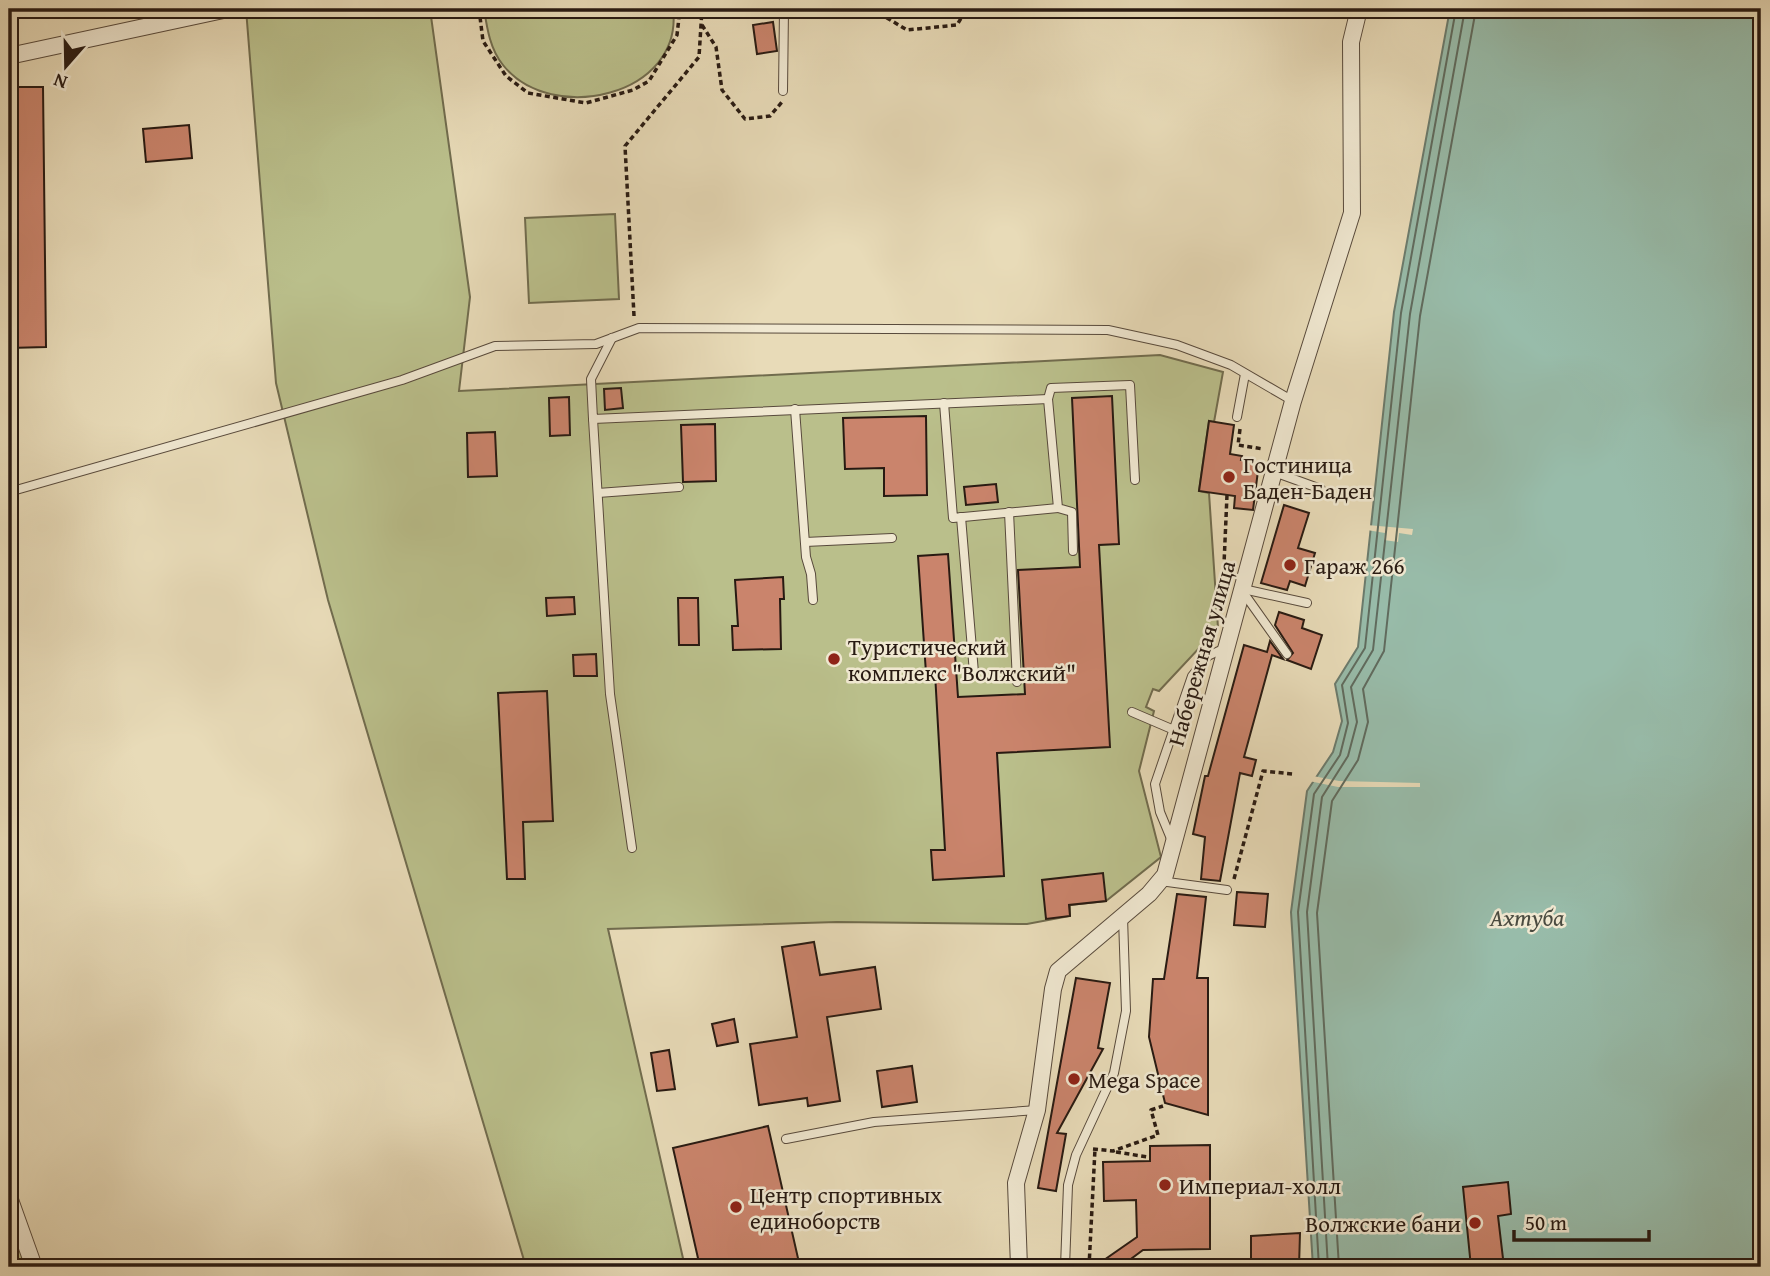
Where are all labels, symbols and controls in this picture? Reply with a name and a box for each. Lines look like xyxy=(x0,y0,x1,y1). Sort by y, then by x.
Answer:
north arrow xyxy=(32,32,102,102)
text: N xyxy=(49,67,71,97)
place label: Гостиница Баден-Баден xyxy=(1243,448,1372,507)
marker: Гостиница Баден-Баден xyxy=(1221,469,1237,485)
place label: Гараж 266 xyxy=(1304,549,1405,582)
street label: Набережная улица xyxy=(1159,556,1243,750)
marker: Гараж 266 xyxy=(1282,557,1298,573)
place label: Туристический комплекс "Волжский" xyxy=(848,630,1076,689)
marker: Туристический комплекс "Волжский" xyxy=(826,651,842,667)
water label: Ахтуба xyxy=(1489,900,1564,935)
place label: Mega Space xyxy=(1088,1063,1201,1096)
marker: Mega Space xyxy=(1066,1071,1082,1087)
place label: Империал-холл xyxy=(1179,1169,1341,1202)
marker: Империал-холл xyxy=(1157,1177,1173,1193)
place label: Центр спортивных единоборств xyxy=(750,1178,942,1237)
marker: Центр спортивных единоборств xyxy=(728,1199,744,1215)
scale bar xyxy=(1514,1199,1649,1243)
place label: Волжские бани xyxy=(1305,1207,1461,1240)
text: 50 m xyxy=(1525,1207,1567,1238)
marker: Волжские бани xyxy=(1467,1215,1483,1231)

